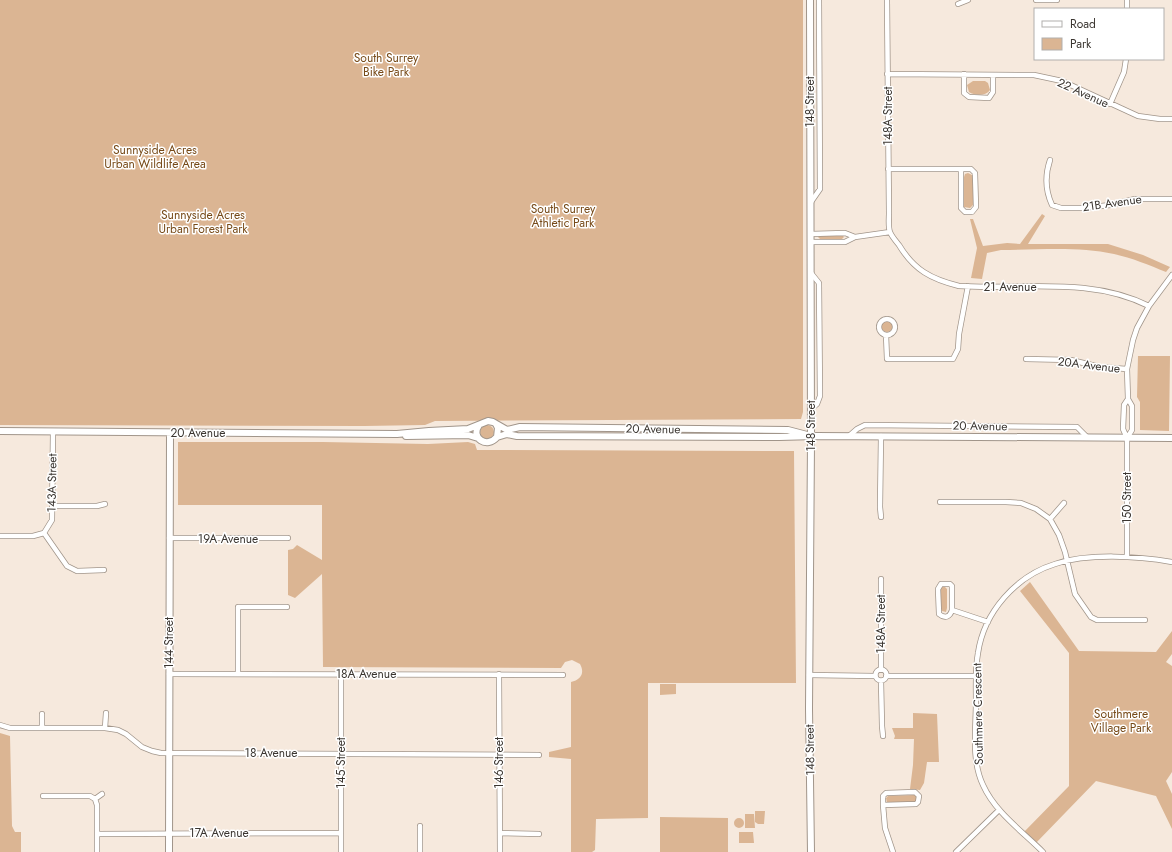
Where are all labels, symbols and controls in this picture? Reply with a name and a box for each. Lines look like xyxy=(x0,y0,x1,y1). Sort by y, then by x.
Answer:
legend xyxy=(1034,8,1164,60)
text: Road xyxy=(1070,15,1096,33)
text: Park xyxy=(1070,35,1092,53)
park label: South Surrey Bike Park xyxy=(354,49,419,81)
street label: 22 Avenue xyxy=(1054,74,1112,112)
street label: 148 Street xyxy=(801,76,819,128)
street label: 148A Street xyxy=(879,86,897,145)
park label: Sunnyside Acres Urban Wildlife Area xyxy=(104,141,206,173)
street label: 21B Avenue xyxy=(1081,190,1143,216)
park label: South Surrey Athletic Park xyxy=(531,200,596,232)
park label: Sunnyside Acres Urban Forest Park xyxy=(158,206,248,238)
street label: 21 Avenue xyxy=(983,278,1037,296)
street label: 20A Avenue xyxy=(1057,352,1121,378)
street label: 148 Street xyxy=(802,400,820,452)
street label: 20 Avenue xyxy=(952,417,1008,435)
street label: 20 Avenue xyxy=(625,420,681,438)
street label: 20 Avenue xyxy=(170,424,226,442)
street label: 143A Street xyxy=(42,453,62,513)
street label: 150 Street xyxy=(1118,472,1136,524)
street label: 19A Avenue xyxy=(198,530,258,548)
street label: 148A Street xyxy=(872,594,890,653)
street label: 144 Street xyxy=(160,617,178,669)
street label: Southmere Crescent xyxy=(968,663,988,765)
street label: 18A Avenue xyxy=(336,665,396,683)
park label: Southmere Village Park xyxy=(1091,705,1152,737)
street label: 148 Street xyxy=(801,724,819,776)
street label: 145 Street xyxy=(332,737,350,789)
street label: 146 Street xyxy=(490,737,508,789)
street label: 18 Avenue xyxy=(245,744,297,762)
street label: 17A Avenue xyxy=(189,824,249,842)

